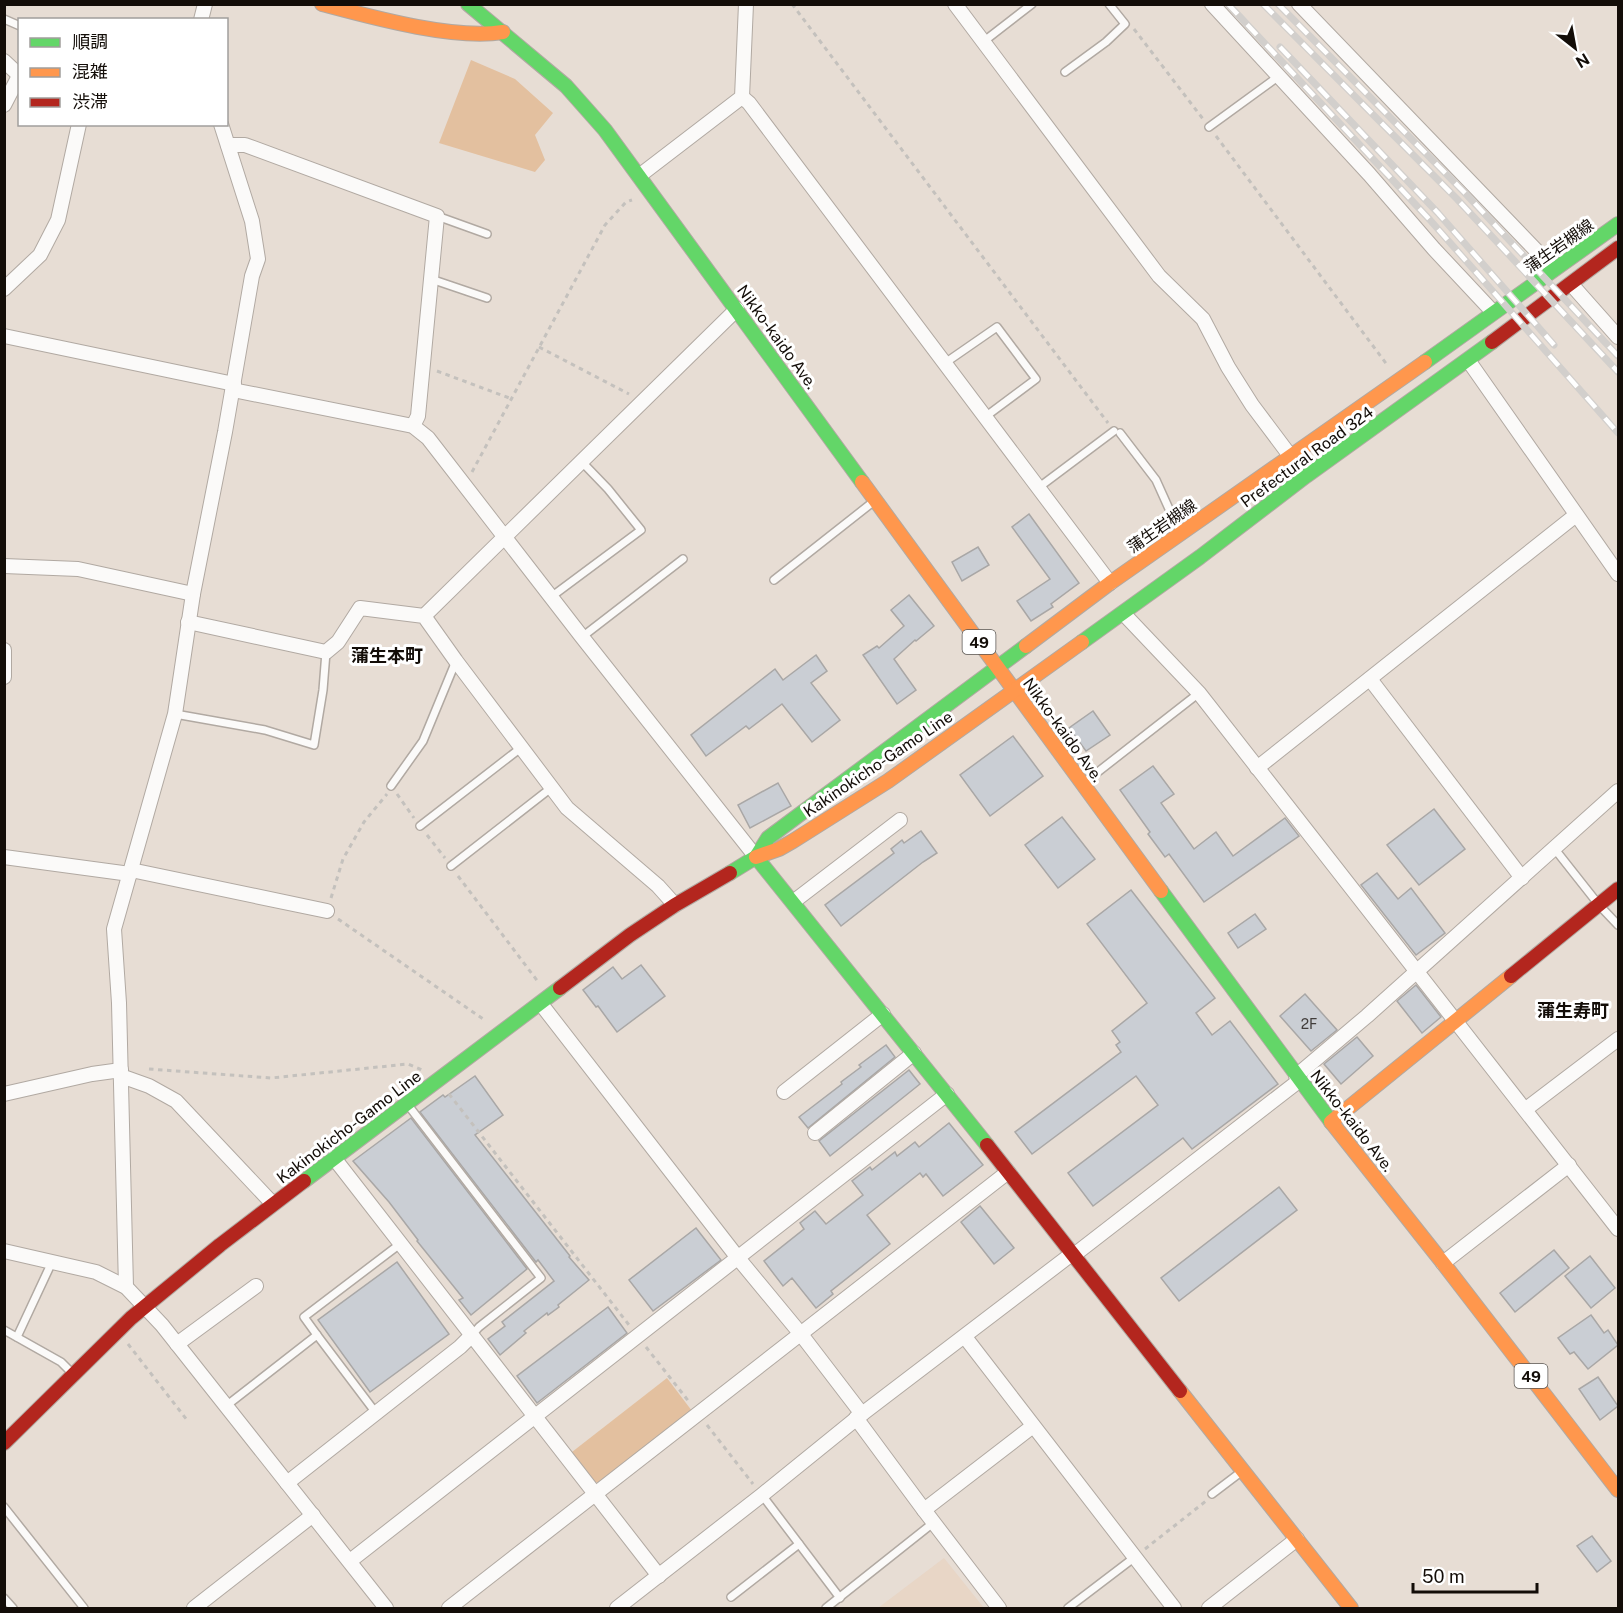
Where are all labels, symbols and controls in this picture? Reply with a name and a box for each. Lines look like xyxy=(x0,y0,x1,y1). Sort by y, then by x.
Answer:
legend xyxy=(18,18,228,126)
north arrow xyxy=(1545,18,1605,78)
text: 順調 xyxy=(72,31,108,52)
text: N xyxy=(1572,49,1593,72)
text: 混雑 xyxy=(72,61,108,82)
text: 渋滞 xyxy=(72,91,108,112)
street label: 蒲生岩槻線 xyxy=(1521,215,1597,277)
street label: Nikko-kaido Ave. xyxy=(733,281,821,393)
street label: Prefectural Road 324 xyxy=(1237,403,1377,511)
street label: 蒲生岩槻線 xyxy=(1124,495,1200,557)
road number: 49 xyxy=(962,630,996,654)
district label: 蒲生本町 xyxy=(351,645,423,666)
street label: Nikko-kaido Ave. xyxy=(1019,674,1107,786)
street label: Kakinokicho-Gamo Line xyxy=(800,707,956,821)
district label: 蒲生寿町 xyxy=(1537,1000,1609,1021)
house number: 2F xyxy=(1301,1016,1317,1032)
street label: Nikko-kaido Ave. xyxy=(1306,1066,1398,1176)
street label: Kakinokicho-Gamo Line xyxy=(273,1067,425,1187)
road number: 49 xyxy=(1514,1364,1547,1388)
scale bar xyxy=(1413,1556,1538,1594)
text: 50 m xyxy=(1422,1566,1465,1587)

